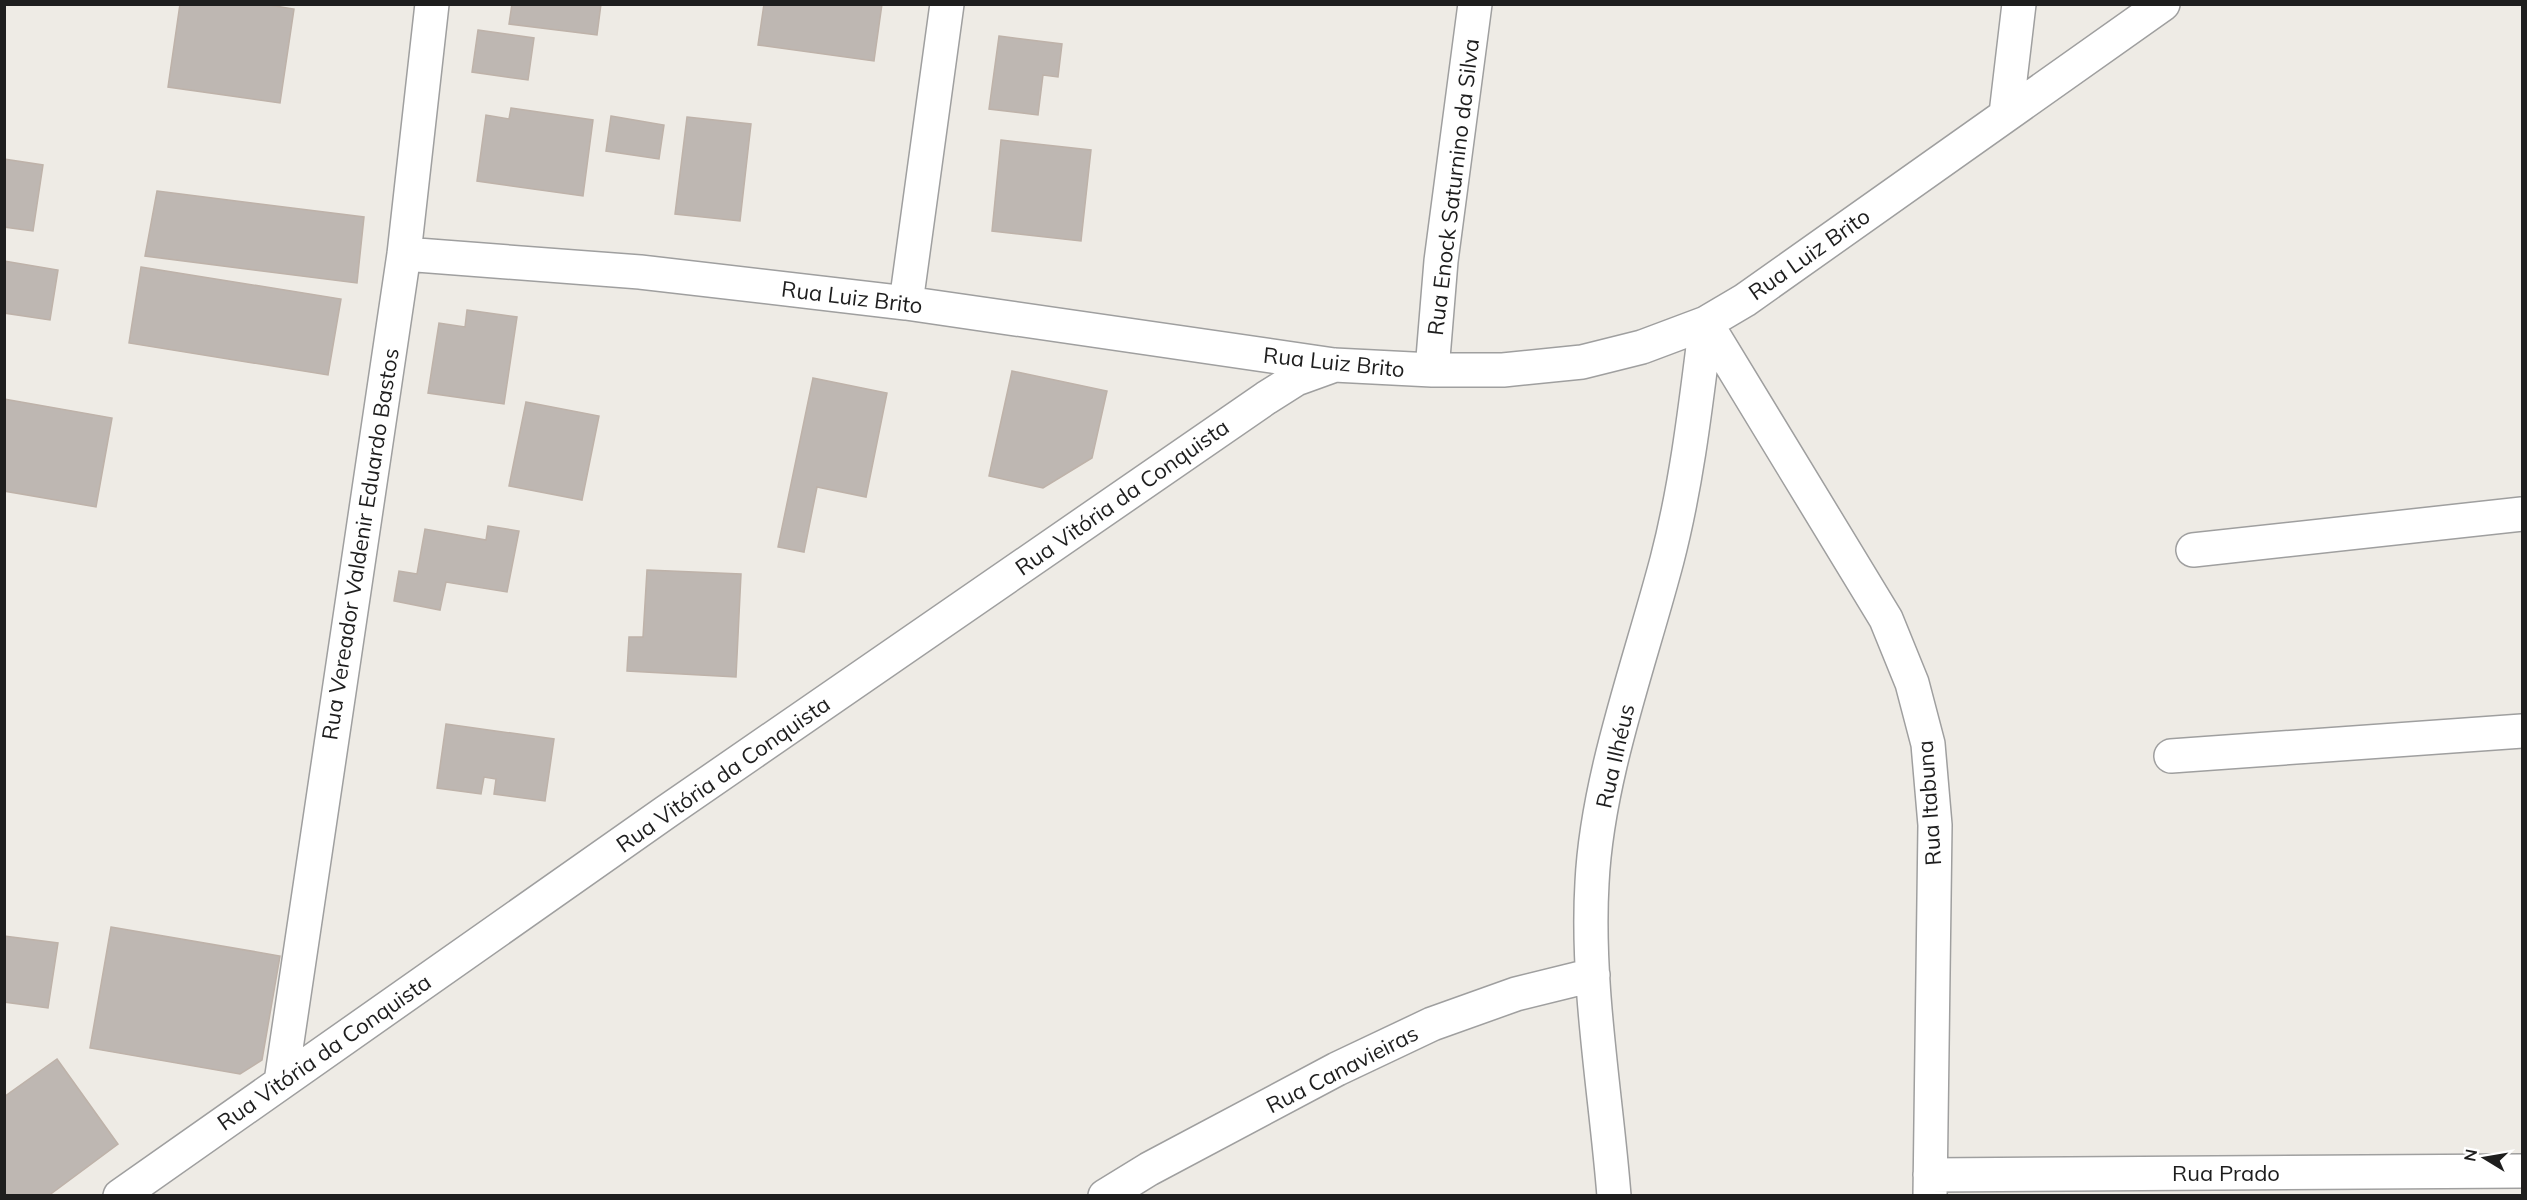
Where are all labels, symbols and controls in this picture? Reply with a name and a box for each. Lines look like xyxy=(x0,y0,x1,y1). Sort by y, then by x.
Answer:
street label: Rua Enock Saturnino da Silva xyxy=(1421,37,1485,337)
street label: Rua Luiz Brito xyxy=(1743,202,1875,306)
street label: Rua Luiz Brito xyxy=(780,274,924,320)
street label: Rua Luiz Brito xyxy=(1262,341,1406,383)
street label: Rua Vereador Valdenir Eduardo Bastos xyxy=(315,346,405,742)
street label: Rua Vitória da Conquista xyxy=(1010,413,1234,581)
street label: Rua Vitória da Conquista xyxy=(611,690,835,858)
street label: Rua Ilhéus xyxy=(1589,701,1641,811)
street label: Rua Itabuna xyxy=(1911,739,1947,867)
street label: Rua Vitória da Conquista xyxy=(212,968,436,1136)
street label: Rua Canavieiras xyxy=(1261,1019,1423,1119)
north arrow xyxy=(2455,1128,2515,1188)
text: N xyxy=(2459,1147,2481,1163)
street label: Rua Prado xyxy=(2172,1159,2280,1187)

